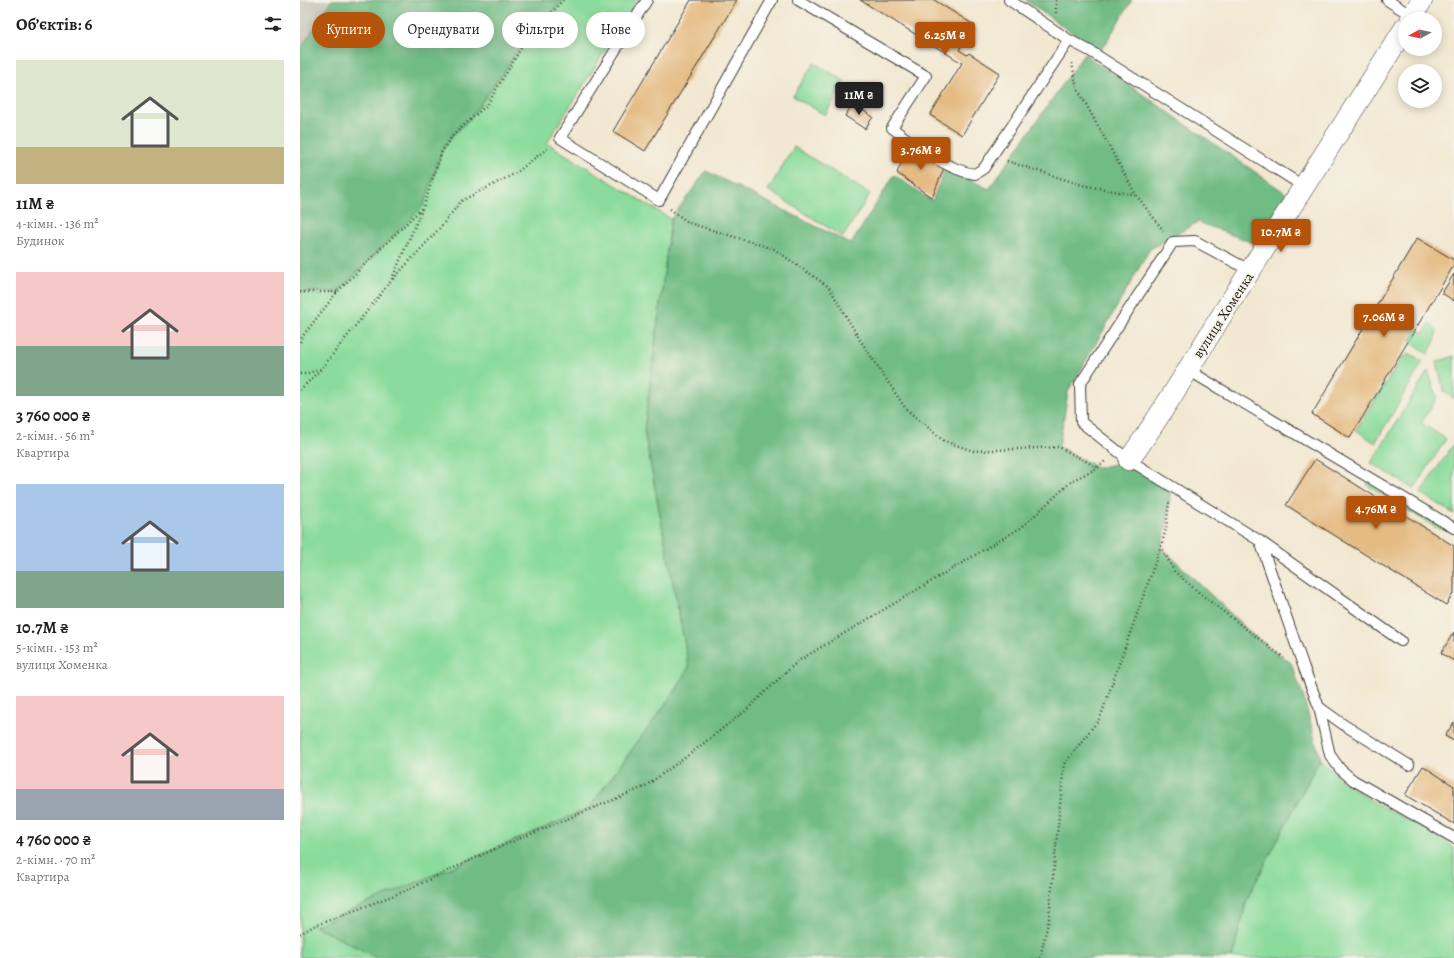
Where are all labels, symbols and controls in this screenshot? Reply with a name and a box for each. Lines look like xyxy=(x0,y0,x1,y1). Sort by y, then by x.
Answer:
chip: Купити xyxy=(312,12,385,48)
chip: Орендувати xyxy=(393,12,494,48)
chip: Фільтри xyxy=(502,12,578,48)
chip: Нове xyxy=(586,12,645,48)
north arrow xyxy=(1398,12,1442,56)
map controls xyxy=(1398,12,1442,108)
text: Об’єктів: 6 xyxy=(16,13,92,36)
icon: filters xyxy=(262,13,284,35)
pin: 6.25M ₴ xyxy=(908,22,982,56)
text: 6.25M ₴ xyxy=(924,26,966,43)
button: layers xyxy=(1398,64,1442,108)
pin: 11M ₴ xyxy=(831,82,887,116)
icon: home xyxy=(114,86,186,158)
text: 11M ₴ xyxy=(844,86,874,103)
pin: 3.76M ₴ xyxy=(884,137,958,171)
text: 3.76M ₴ xyxy=(901,141,941,158)
text: 11M ₴ xyxy=(16,192,55,215)
text: 4-кімн. · 136 m² xyxy=(16,215,98,232)
pin: 10.7M ₴ xyxy=(1244,219,1318,253)
text: 10.7M ₴ xyxy=(1261,223,1301,240)
text: Будинок xyxy=(16,232,65,249)
street label: вулиця Хоменка xyxy=(1189,268,1259,362)
icon: home xyxy=(114,298,186,370)
pin: 7.06M ₴ xyxy=(1347,304,1421,338)
text: 7.06M ₴ xyxy=(1363,308,1405,325)
text: 3 760 000 ₴ xyxy=(16,404,91,427)
text: 2-кімн. · 56 m² xyxy=(16,427,95,444)
text: Квартира xyxy=(16,444,70,461)
pin: 4.76M ₴ xyxy=(1339,496,1413,530)
text: 4.76M ₴ xyxy=(1355,500,1397,517)
icon: home xyxy=(114,510,186,582)
text: 10.7M ₴ xyxy=(16,616,69,639)
text: 5-кімн. · 153 m² xyxy=(16,639,98,656)
text: вулиця Хоменка xyxy=(16,656,108,673)
icon: home xyxy=(114,722,186,794)
text: 4 760 000 ₴ xyxy=(16,828,91,851)
text: 2-кімн. · 70 m² xyxy=(16,851,95,868)
text: Квартира xyxy=(16,868,70,885)

